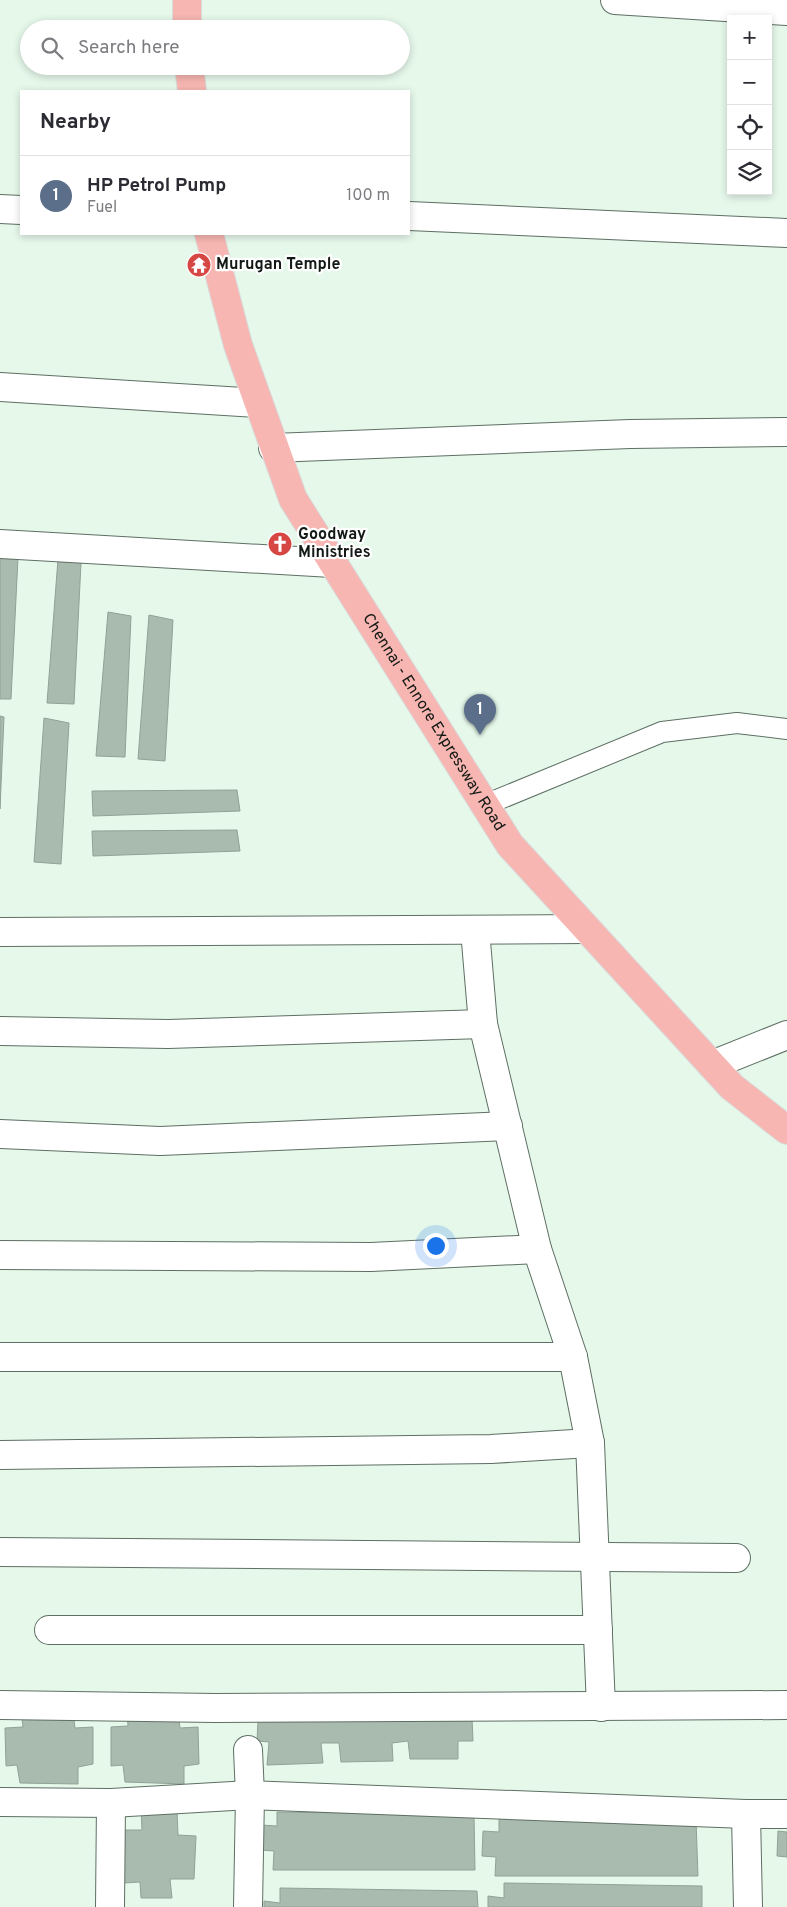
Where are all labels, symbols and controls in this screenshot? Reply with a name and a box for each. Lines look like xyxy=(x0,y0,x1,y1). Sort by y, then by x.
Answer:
map controls xyxy=(727,15,772,195)
button: + xyxy=(727,15,772,60)
search box xyxy=(20,20,410,75)
icon: search xyxy=(38,34,66,62)
text: Search here xyxy=(78,36,180,60)
button: − xyxy=(727,60,772,105)
button: locate xyxy=(727,105,772,150)
text: Nearby xyxy=(40,109,111,136)
button: layers xyxy=(727,150,772,195)
text: HP Petrol Pump xyxy=(87,174,226,198)
text: 1 xyxy=(53,186,59,206)
text: 100 m xyxy=(346,186,390,206)
text: Fuel xyxy=(87,198,117,218)
temple icon: Murugan Temple xyxy=(186,252,212,278)
place label: Murugan Temple xyxy=(216,255,340,275)
place label: Goodway Ministries xyxy=(298,525,371,563)
church icon: Goodway Ministries xyxy=(267,531,293,557)
street label: Chennai - Ennore Expressway Road xyxy=(357,610,509,835)
pin: 1 xyxy=(464,694,496,735)
your location xyxy=(423,1233,449,1259)

